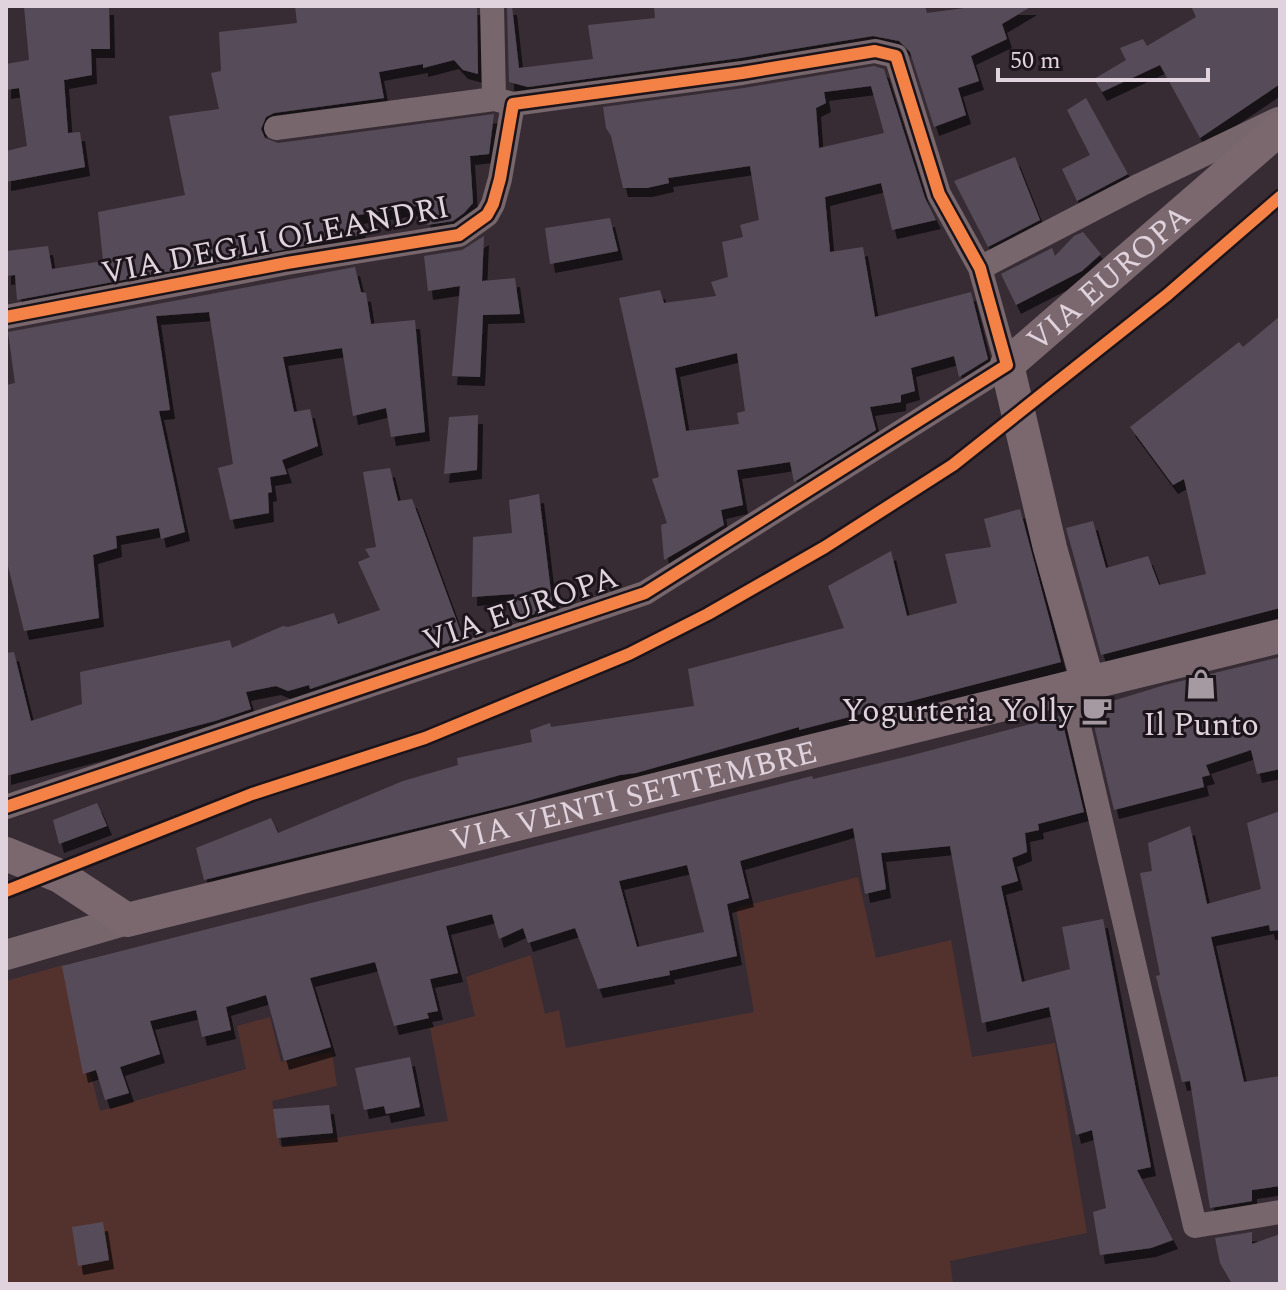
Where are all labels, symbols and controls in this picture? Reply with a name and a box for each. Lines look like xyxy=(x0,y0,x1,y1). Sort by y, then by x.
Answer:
scale bar xyxy=(998,32,1208,82)
text: 50 m xyxy=(1010,43,1061,79)
street label: VIA DEGLI OLEANDRI xyxy=(97,183,453,298)
street label: VIA EUROPA xyxy=(1016,193,1202,364)
street label: VIA EUROPA xyxy=(416,553,625,666)
shop icon: Il Punto xyxy=(1184,667,1218,701)
place label: Yogurteria Yolly xyxy=(841,687,1075,736)
cafe icon: Yogurteria Yolly xyxy=(1080,693,1114,727)
place label: Il Punto xyxy=(1143,701,1259,750)
street label: VIA VENTI SETTEMBRE xyxy=(445,728,822,866)

